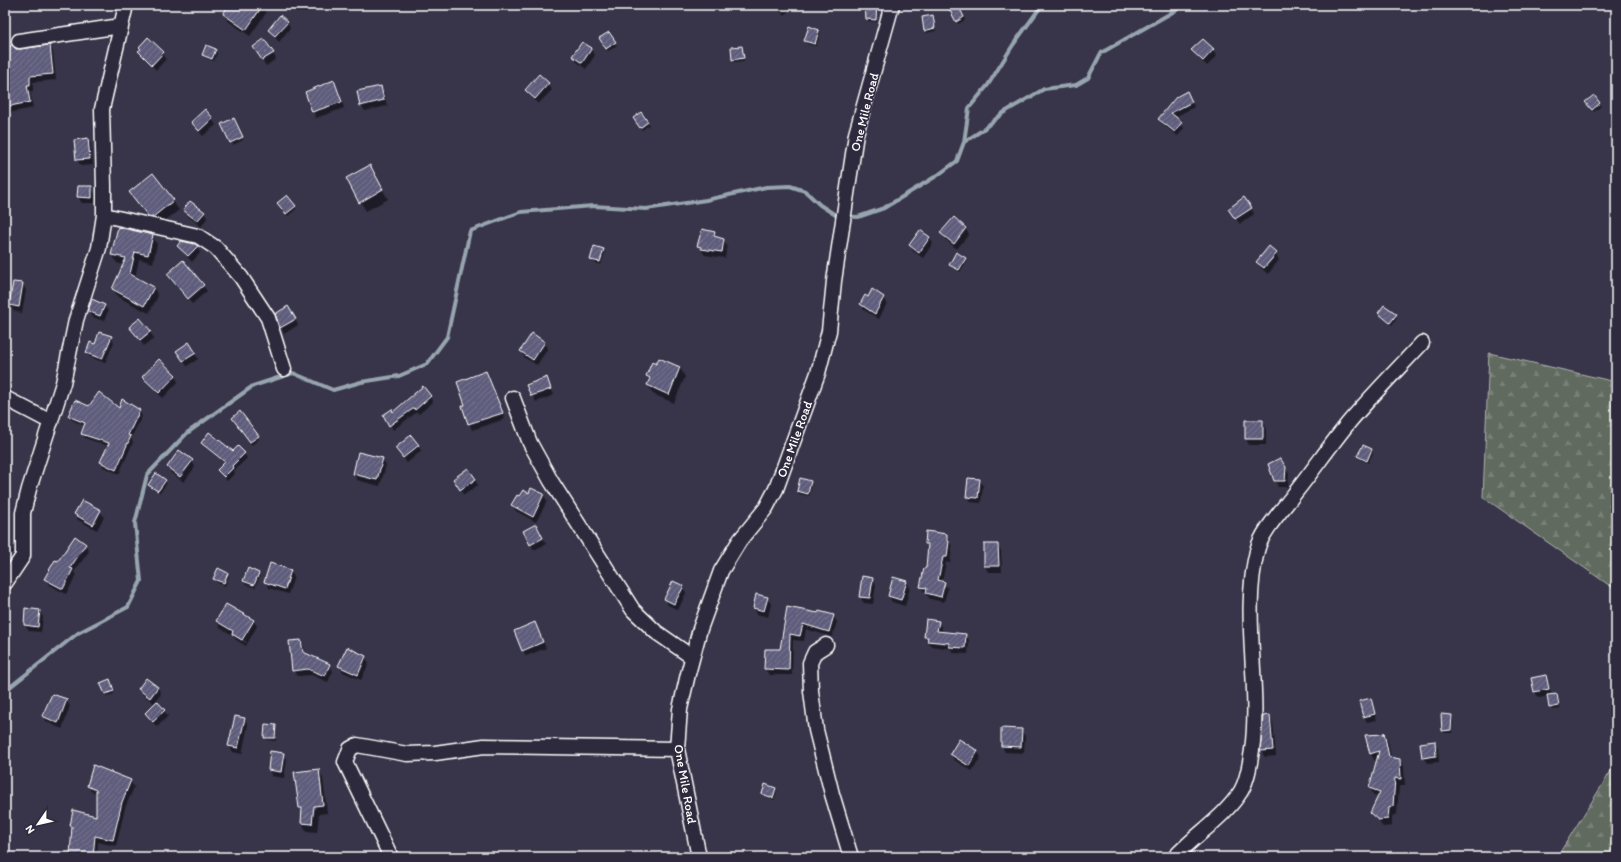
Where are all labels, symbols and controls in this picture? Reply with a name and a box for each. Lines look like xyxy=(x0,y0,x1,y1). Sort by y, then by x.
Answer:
street label: One Mile Road xyxy=(847,71,881,153)
street label: One Mile Road xyxy=(774,399,815,480)
street label: One Mile Road xyxy=(671,743,700,825)
north arrow xyxy=(18,804,58,844)
text: N xyxy=(23,823,38,836)

